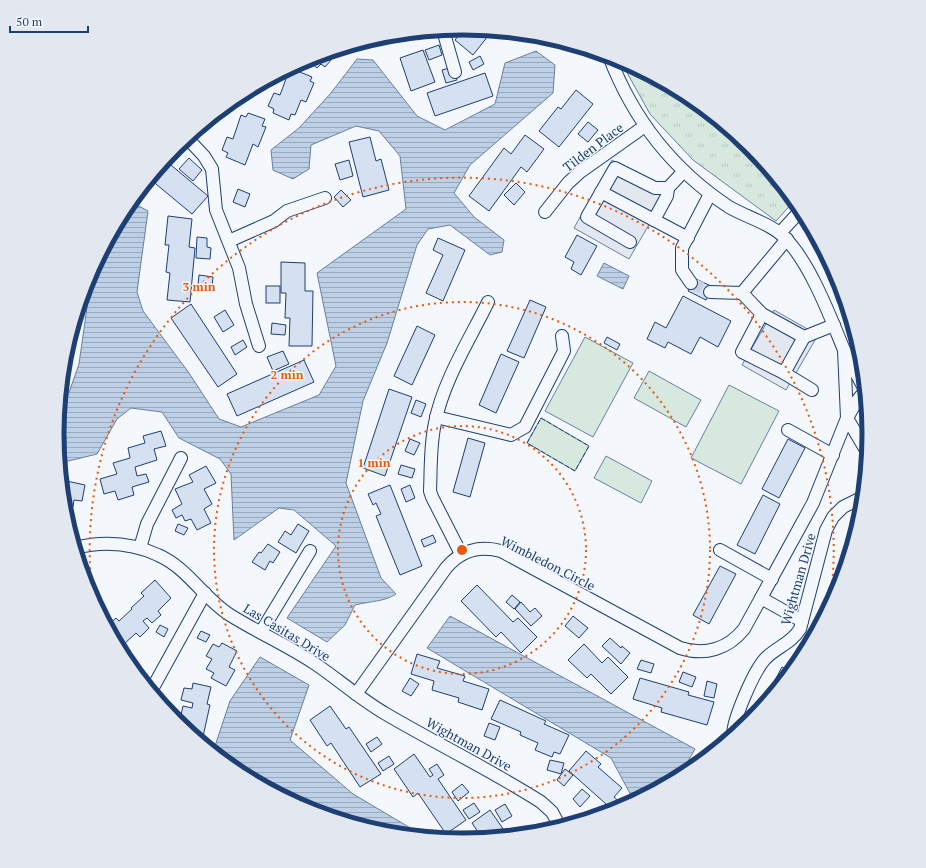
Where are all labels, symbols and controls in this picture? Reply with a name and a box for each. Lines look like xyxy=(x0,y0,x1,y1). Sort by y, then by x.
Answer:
scale bar xyxy=(10,8,88,34)
text: 50 m xyxy=(16,14,43,29)
street label: Tilden Place xyxy=(559,118,627,176)
text: 3 min xyxy=(183,279,216,294)
text: 2 min xyxy=(271,367,304,382)
text: 1 min xyxy=(358,455,391,470)
street label: Wimbledon Circle xyxy=(498,531,598,595)
street label: Wightman Drive xyxy=(776,531,820,627)
centre of rings xyxy=(455,543,469,557)
street label: Las Casitas Drive xyxy=(240,599,334,665)
street label: Wightman Drive xyxy=(423,713,515,775)

